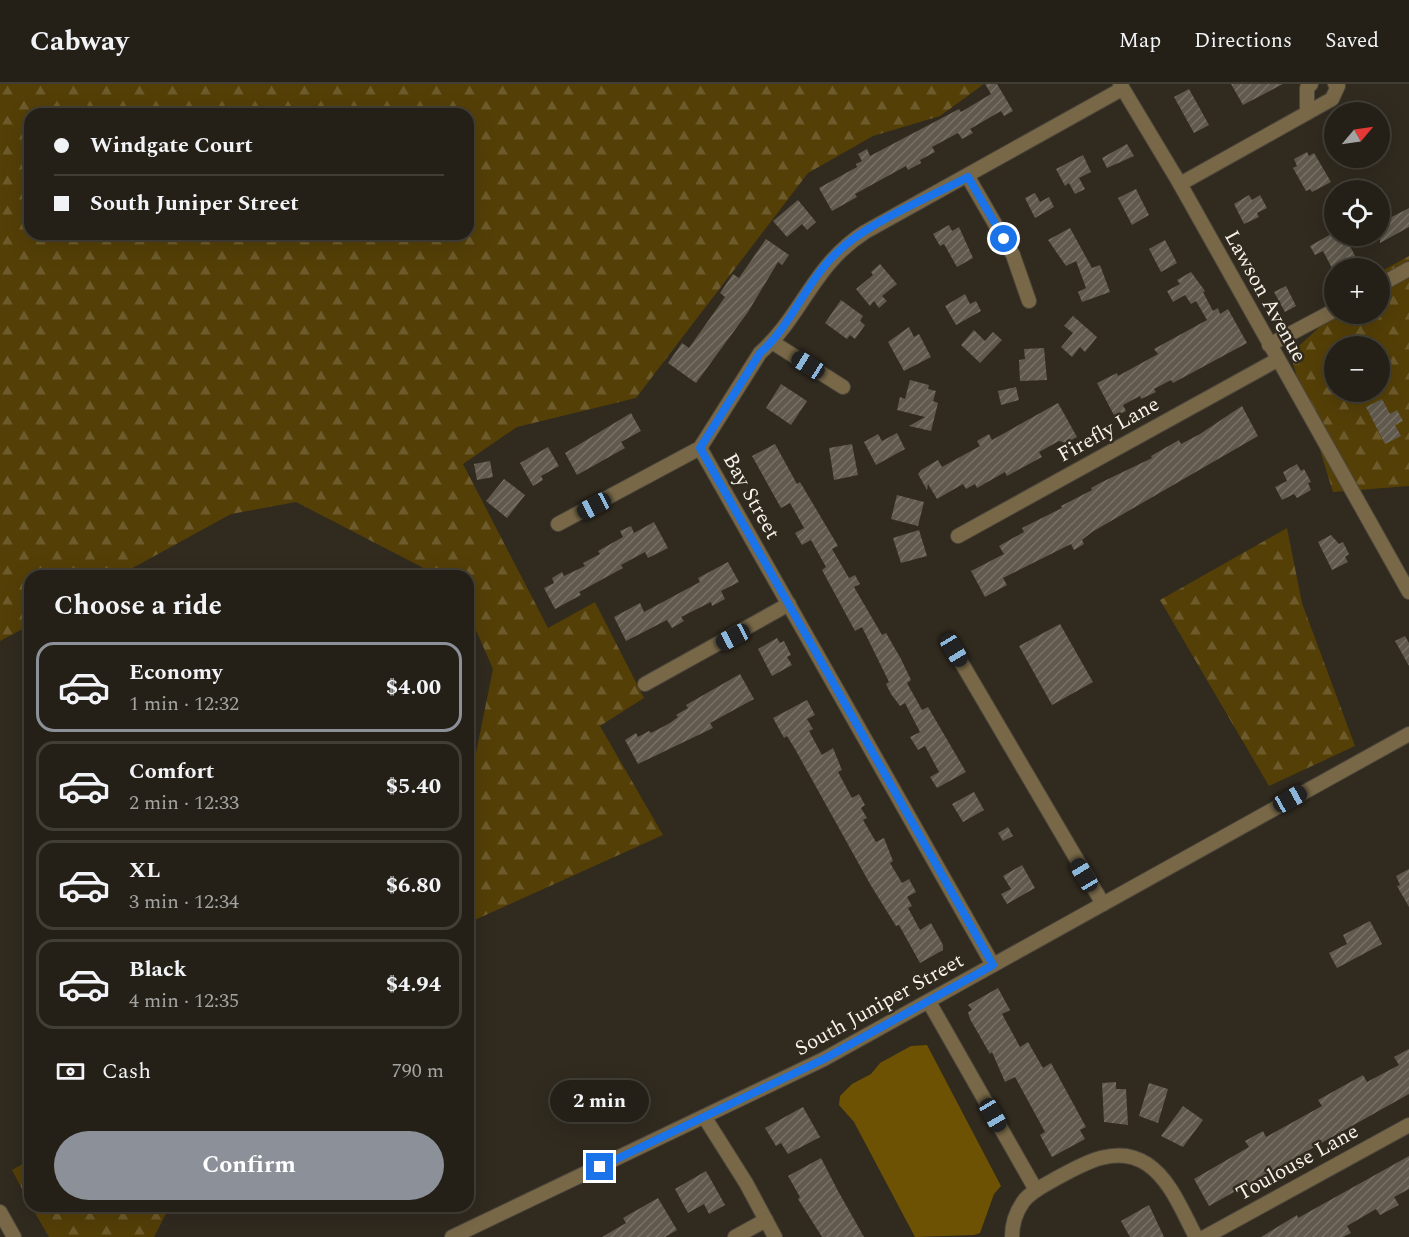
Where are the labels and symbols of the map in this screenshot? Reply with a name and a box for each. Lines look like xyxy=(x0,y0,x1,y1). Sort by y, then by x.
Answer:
north arrow xyxy=(1324,102,1390,168)
route start xyxy=(990,225,1017,252)
street label: Lawson Avenue xyxy=(1216,225,1315,368)
car xyxy=(788,348,828,382)
street label: Firefly Lane xyxy=(1052,389,1165,471)
street label: Bay Street xyxy=(714,447,788,546)
car xyxy=(574,490,614,522)
car xyxy=(713,621,753,653)
car xyxy=(937,630,971,670)
car xyxy=(1270,782,1310,816)
car xyxy=(1067,855,1101,895)
street label: South Juniper Street xyxy=(789,945,970,1065)
callout: 2 min xyxy=(550,1080,650,1122)
car xyxy=(976,1095,1010,1135)
street label: Toulouse Lane xyxy=(1230,1116,1365,1210)
route end xyxy=(586,1153,613,1180)

